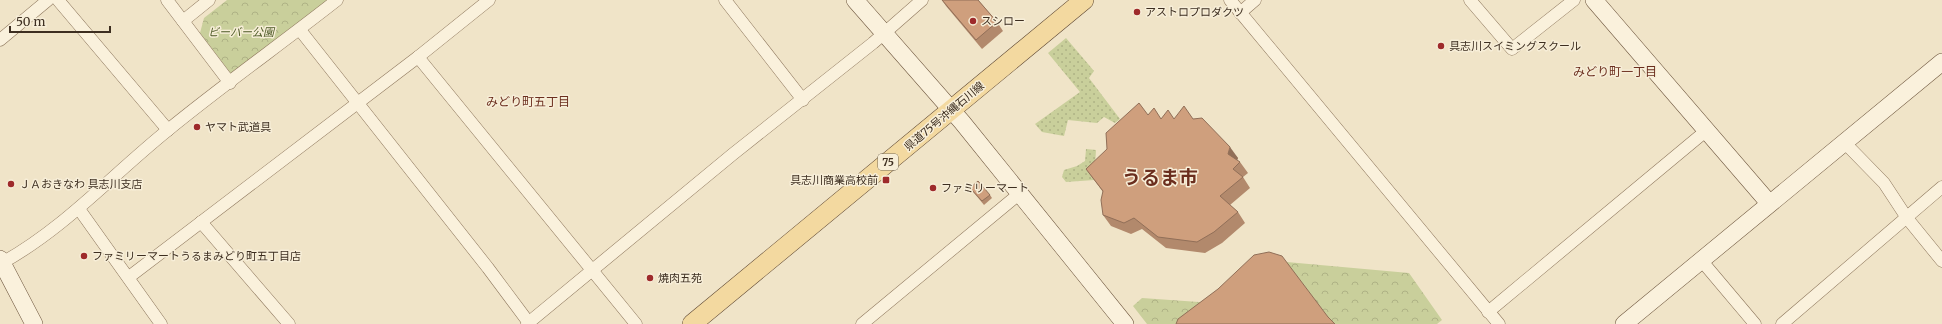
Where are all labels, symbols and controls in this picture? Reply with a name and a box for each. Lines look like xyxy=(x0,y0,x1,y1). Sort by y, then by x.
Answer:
place label: アストロプロダクツ xyxy=(1145,5,1244,19)
marker: アストロプロダクツ xyxy=(1132,7,1142,17)
scale bar xyxy=(10,8,110,34)
text: 50 m xyxy=(16,14,45,29)
place label: スシロー xyxy=(981,14,1025,28)
marker: スシロー xyxy=(968,16,978,26)
park label: ビーバー公園 xyxy=(208,25,276,39)
place label: 具志川スイミングスクール xyxy=(1449,39,1581,53)
marker: 具志川スイミングスクール xyxy=(1436,41,1446,51)
district label: みどり町一丁目 xyxy=(1573,64,1657,79)
street label: 県道75号沖縄石川線 xyxy=(901,78,987,154)
district label: みどり町五丁目 xyxy=(486,94,570,109)
place label: ヤマト武道具 xyxy=(205,120,271,134)
marker: ヤマト武道具 xyxy=(192,122,202,132)
road number: 75 xyxy=(878,154,898,170)
district label: うるま市 xyxy=(1122,165,1198,189)
place label: 具志川商業高校前 xyxy=(790,173,878,187)
marker: 具志川商業高校前 xyxy=(881,175,891,185)
place label: ＪＡおきなわ 具志川支店 xyxy=(19,177,143,191)
marker: ＪＡおきなわ 具志川支店 xyxy=(6,179,16,189)
place label: ファミリーマート xyxy=(941,181,1029,195)
marker: ファミリーマート xyxy=(928,183,938,193)
place label: ファミリーマートうるまみどり町五丁目店 xyxy=(92,249,301,263)
marker: ファミリーマートうるまみどり町五丁目店 xyxy=(79,251,89,261)
place label: 焼肉五苑 xyxy=(658,271,702,285)
marker: 焼肉五苑 xyxy=(645,273,655,283)

